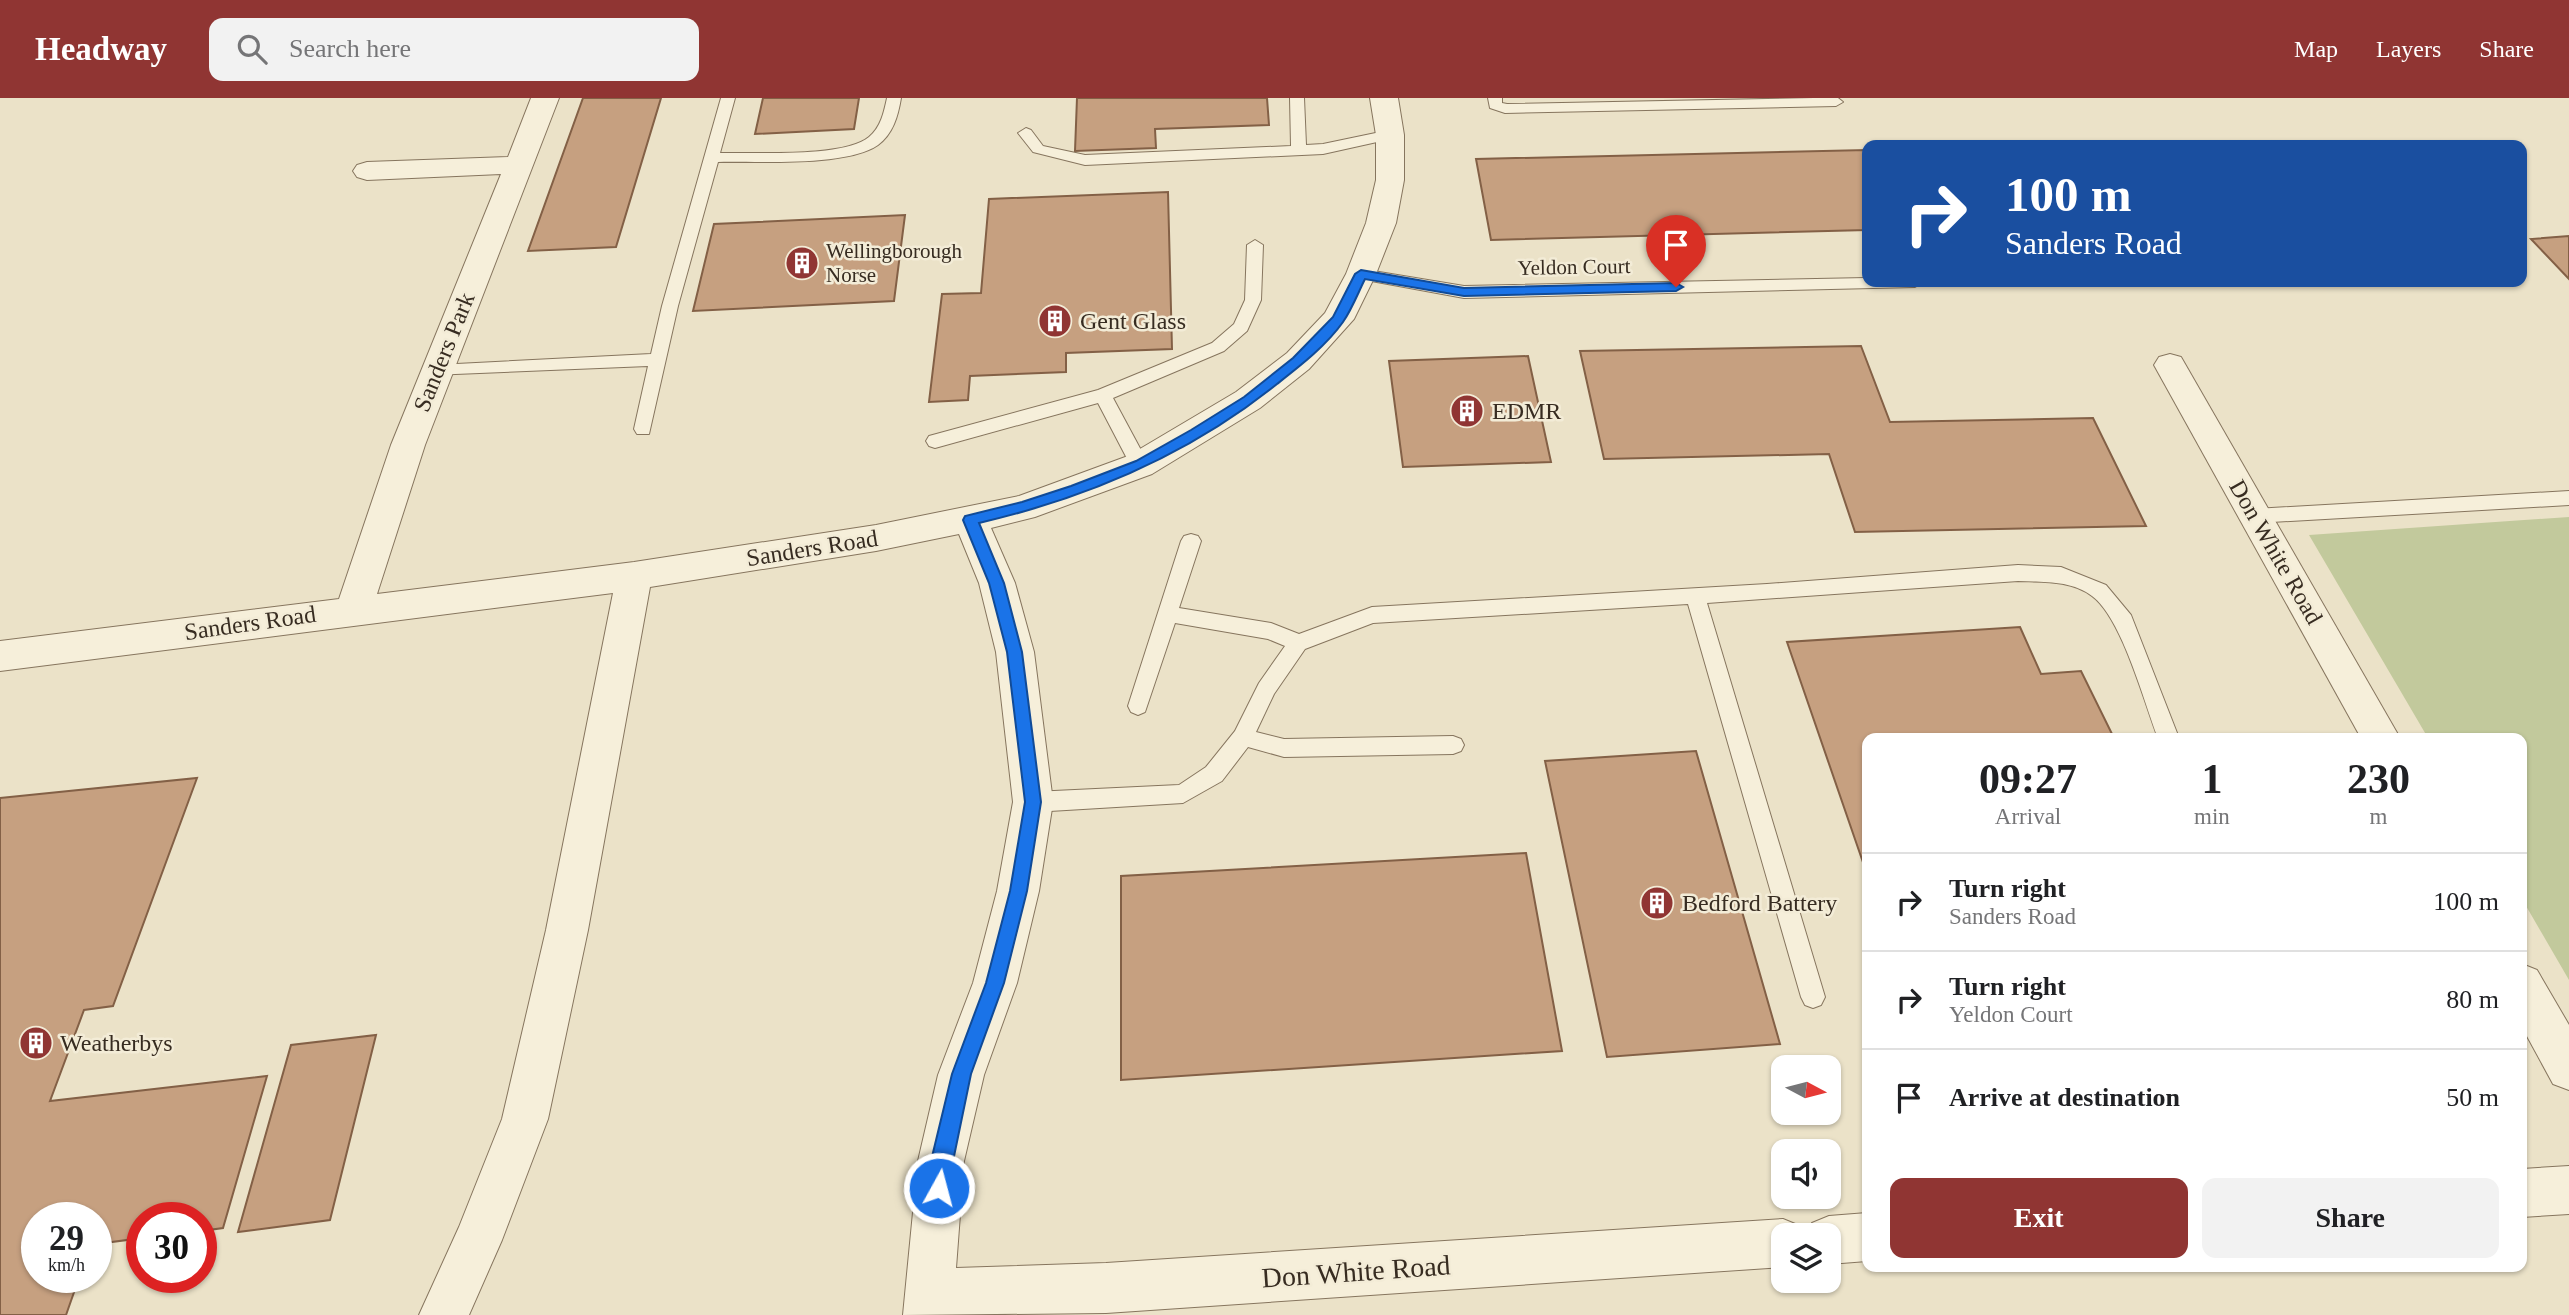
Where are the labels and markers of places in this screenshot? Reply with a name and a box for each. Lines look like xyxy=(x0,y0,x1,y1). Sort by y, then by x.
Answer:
pin xyxy=(1646,215,1706,287)
place label: Wellingborough Norse xyxy=(826,239,962,287)
building icon: Wellingborough Norse xyxy=(783,244,821,282)
building icon: Gent Glass xyxy=(1036,302,1074,340)
place label: Gent Glass xyxy=(1080,308,1186,334)
building icon: EDMR xyxy=(1448,392,1486,430)
place label: EDMR xyxy=(1492,398,1561,424)
building icon: Bedford Battery xyxy=(1638,884,1676,922)
place label: Bedford Battery xyxy=(1682,890,1837,916)
building icon: Weatherbys xyxy=(17,1024,55,1062)
place label: Weatherbys xyxy=(60,1030,173,1056)

